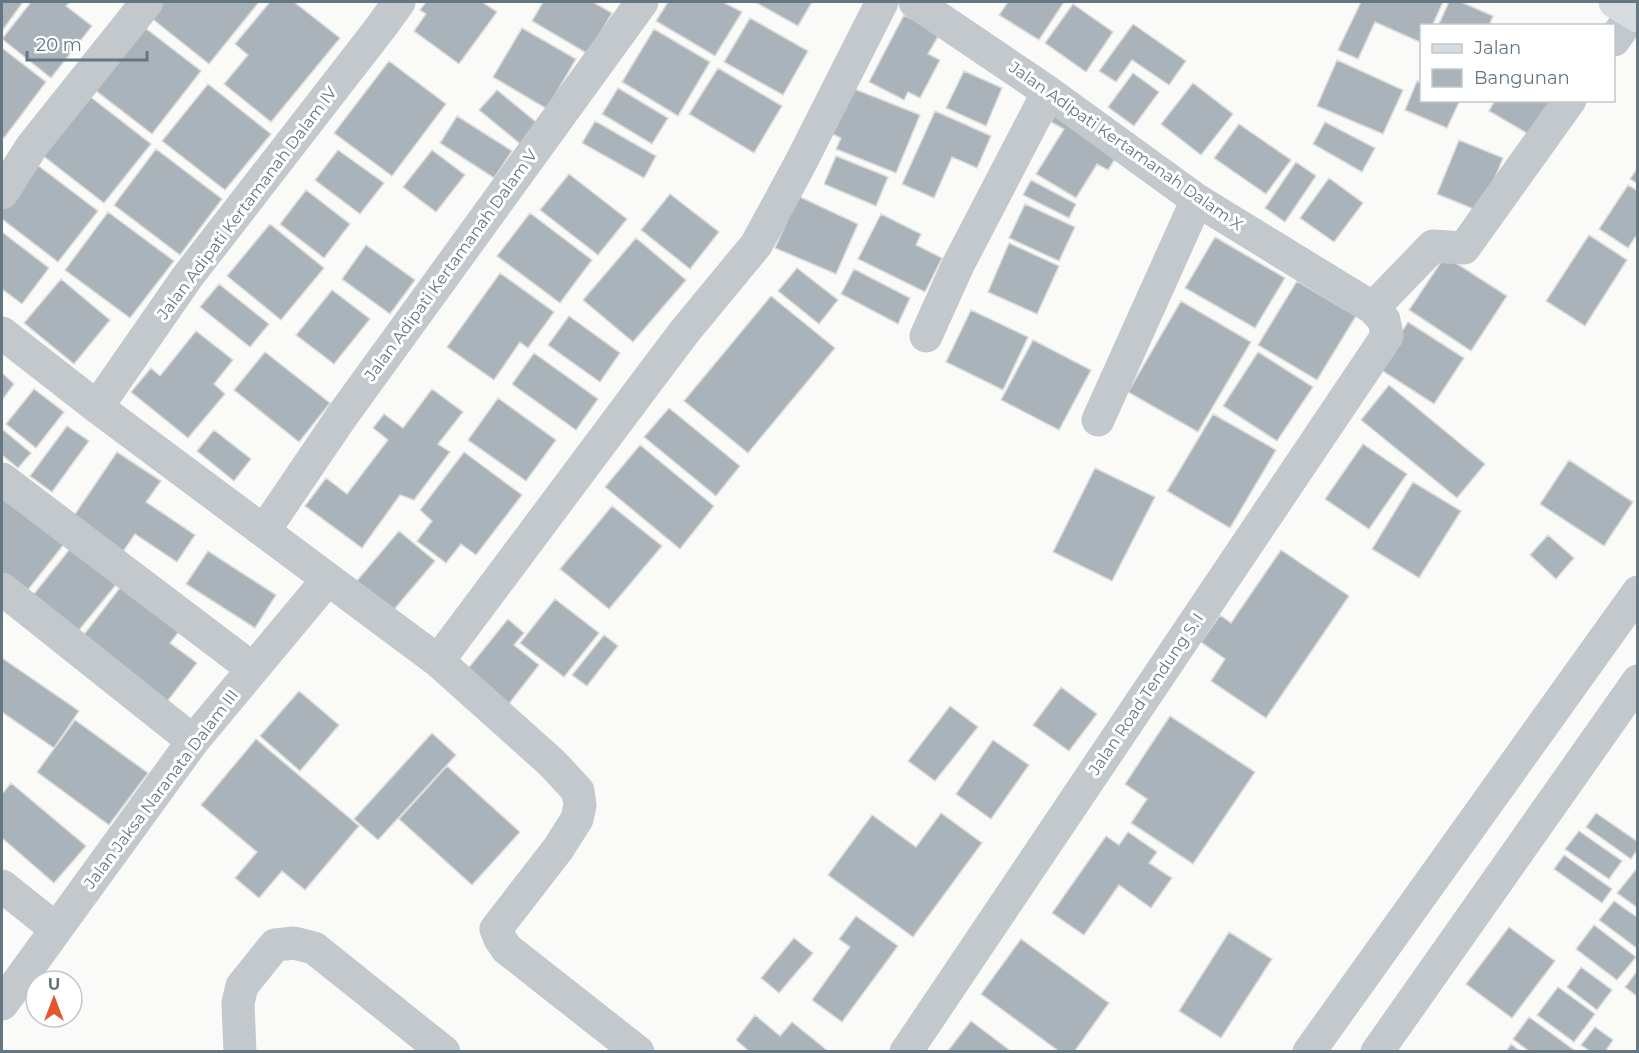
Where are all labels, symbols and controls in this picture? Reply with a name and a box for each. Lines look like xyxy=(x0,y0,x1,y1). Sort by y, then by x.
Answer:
scale bar xyxy=(27,24,147,62)
legend xyxy=(1420,24,1615,102)
text: 20 m xyxy=(36,34,82,56)
text: Jalan xyxy=(1473,37,1521,59)
street label: Jalan Adipati Kertamanah Dalam X xyxy=(1005,57,1247,235)
text: Bangunan xyxy=(1474,67,1570,89)
street label: Jalan Adipati Kertamanah Dalam IV xyxy=(153,82,341,324)
street label: Jalan Adipati Kertamanah Dalam V xyxy=(360,145,542,385)
street label: Jalan Road Tendung S. I xyxy=(1084,609,1207,779)
street label: Jalan Jaksa Naranata Dalam III xyxy=(79,686,242,893)
north arrow xyxy=(24,969,84,1029)
text: U xyxy=(48,975,60,994)

